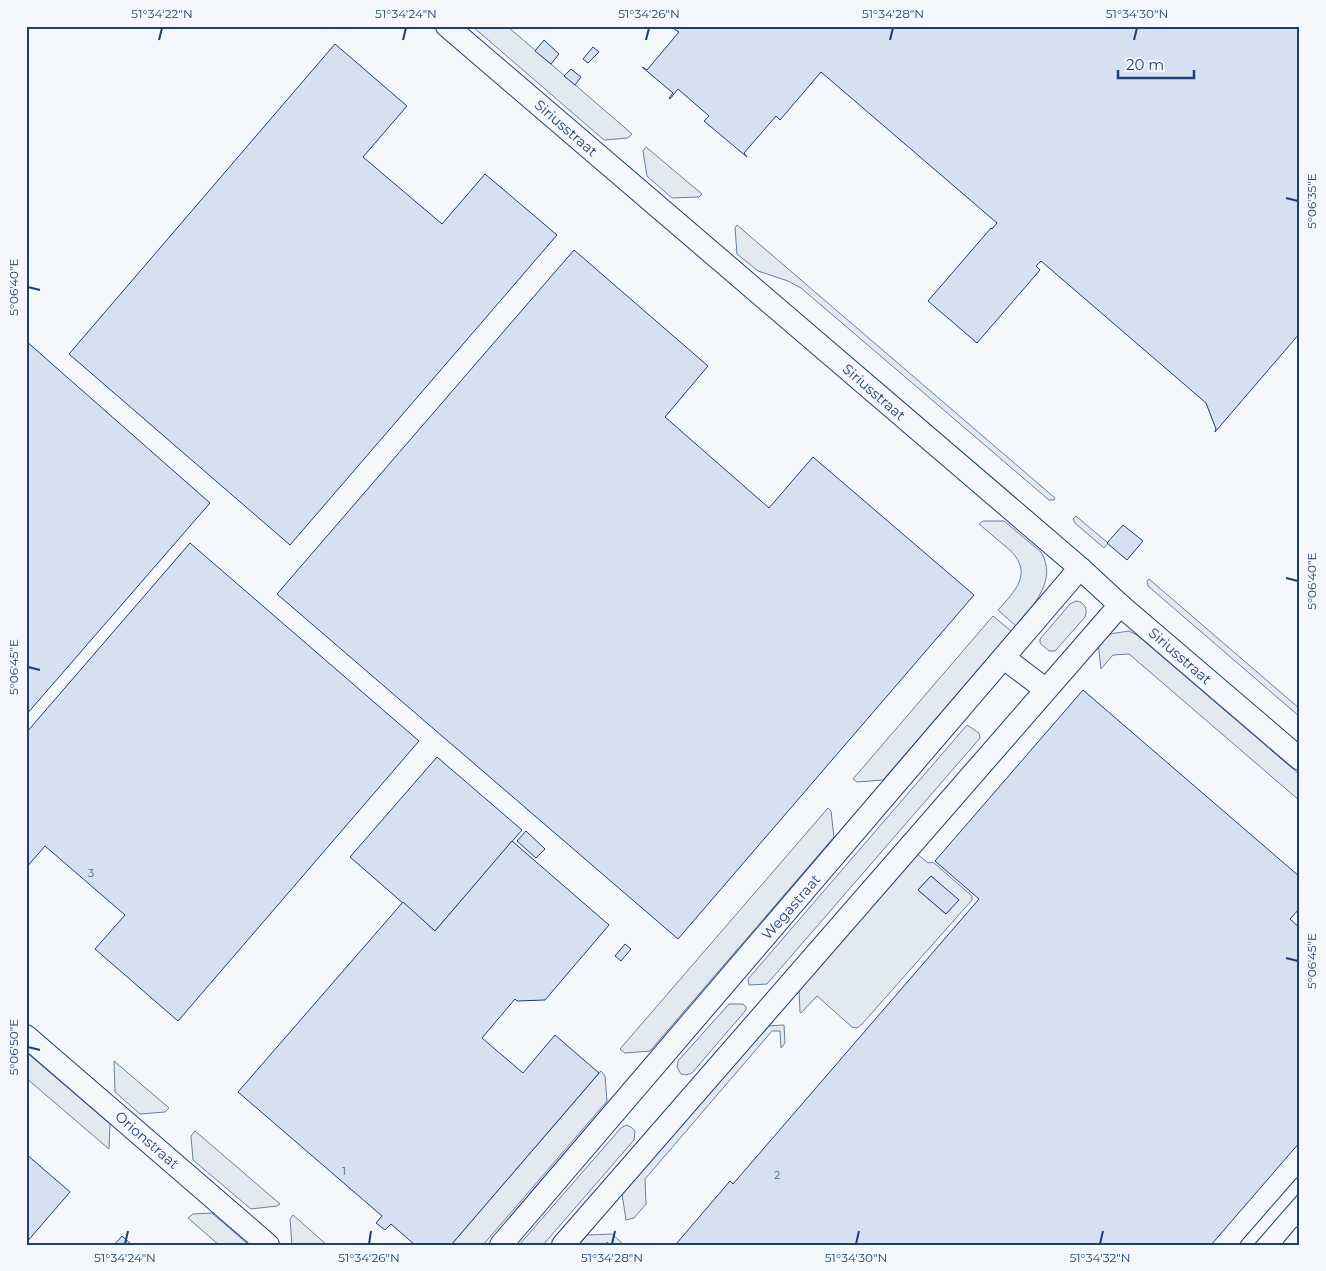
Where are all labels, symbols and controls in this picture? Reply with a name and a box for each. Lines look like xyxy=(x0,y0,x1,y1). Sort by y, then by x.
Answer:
text: 51°34'22"N xyxy=(131,6,193,21)
text: 51°34'24"N xyxy=(375,6,437,21)
text: 51°34'26"N xyxy=(618,6,680,21)
text: 51°34'28"N xyxy=(862,6,924,21)
text: 51°34'30"N xyxy=(1106,6,1168,21)
scale bar xyxy=(1118,48,1195,80)
text: 20 m xyxy=(1126,55,1164,74)
street label: Siriusstraat xyxy=(531,96,601,160)
text: 5°06'35"E xyxy=(1304,173,1319,229)
text: 5°06'40"E xyxy=(6,258,21,316)
street label: Siriusstraat xyxy=(839,360,909,424)
text: 5°06'40"E xyxy=(1304,552,1319,610)
street label: Siriusstraat xyxy=(1145,624,1215,688)
text: 5°06'45"E xyxy=(6,639,21,695)
house number: 3 xyxy=(88,866,94,880)
street label: Wegastraat xyxy=(758,870,825,943)
text: 5°06'45"E xyxy=(1304,933,1319,989)
text: 5°06'50"E xyxy=(6,1019,21,1075)
street label: Orionstraat xyxy=(111,1107,183,1173)
house number: 1 xyxy=(342,1164,346,1178)
house number: 2 xyxy=(774,1168,780,1182)
text: 51°34'24"N xyxy=(94,1250,156,1265)
text: 51°34'26"N xyxy=(338,1250,400,1265)
text: 51°34'28"N xyxy=(581,1250,643,1265)
text: 51°34'30"N xyxy=(825,1250,887,1265)
text: 51°34'32"N xyxy=(1069,1250,1131,1265)

